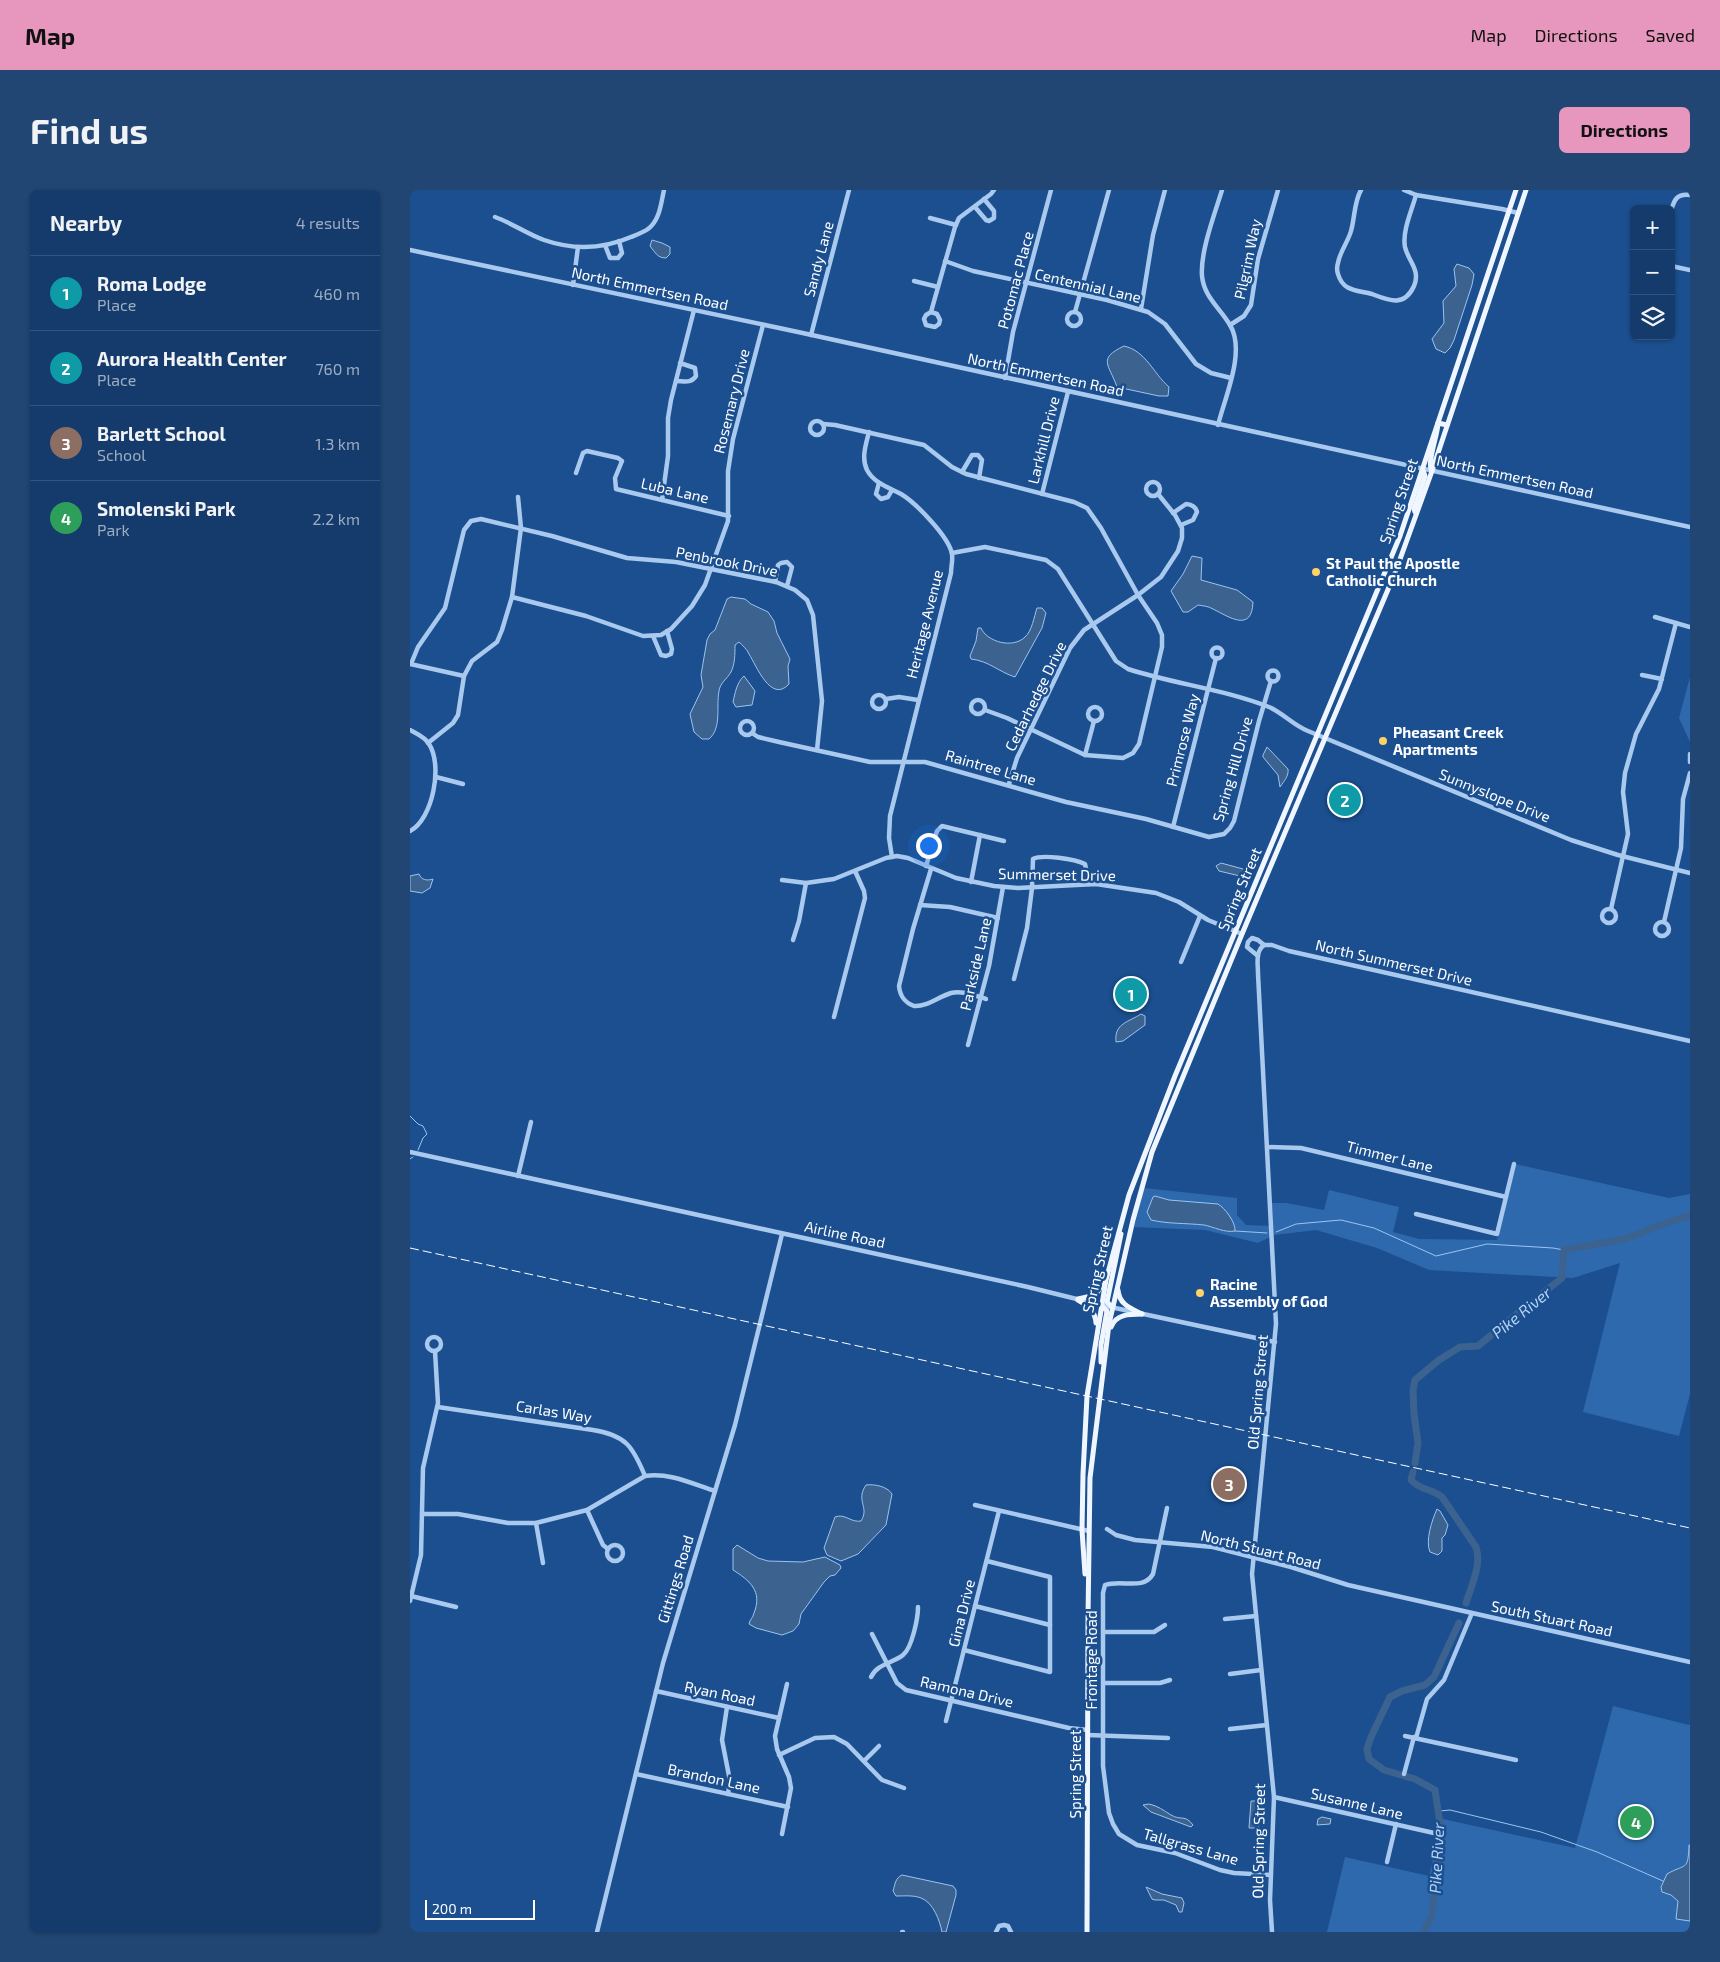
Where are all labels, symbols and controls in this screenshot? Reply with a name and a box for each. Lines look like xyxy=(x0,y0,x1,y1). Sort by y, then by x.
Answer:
text: Map xyxy=(25,21,75,50)
text: Map xyxy=(1470,24,1507,46)
text: Directions xyxy=(1535,24,1618,46)
text: Saved xyxy=(1646,24,1695,46)
button: Directions xyxy=(1559,107,1690,153)
text: Find us xyxy=(30,109,148,151)
map controls xyxy=(1630,205,1675,340)
button: + xyxy=(1630,205,1675,250)
text: Nearby xyxy=(50,210,122,235)
text: 4 results xyxy=(296,213,360,232)
street label: Pilgrim Way xyxy=(1230,217,1264,301)
street label: Sandy Lane xyxy=(799,219,837,299)
street label: Potomac Place xyxy=(993,229,1037,331)
button: − xyxy=(1630,250,1675,295)
street label: North Emmertsen Road xyxy=(570,263,730,313)
street label: Centennial Lane xyxy=(1033,264,1143,306)
text: Roma Lodge xyxy=(97,272,206,295)
text: 1 xyxy=(63,284,69,303)
text: 460 m xyxy=(314,284,360,303)
text: Place xyxy=(97,295,136,314)
button: layers xyxy=(1630,295,1675,340)
text: Aurora Health Center xyxy=(97,347,287,370)
street label: Rosemary Drive xyxy=(709,347,753,455)
street label: North Emmertsen Road xyxy=(966,349,1126,399)
text: 2 xyxy=(61,359,71,378)
text: 760 m xyxy=(315,359,360,378)
text: Place xyxy=(97,370,136,389)
street label: Larkhill Drive xyxy=(1023,394,1063,486)
text: Barlett School xyxy=(97,422,226,445)
text: 3 xyxy=(61,434,71,453)
text: 1.3 km xyxy=(315,434,360,453)
text: School xyxy=(97,445,146,464)
street label: North Emmertsen Road xyxy=(1435,451,1595,501)
street label: Spring Street xyxy=(1375,456,1421,546)
street label: Luba Lane xyxy=(639,473,711,507)
text: Smolenski Park xyxy=(97,497,236,520)
text: 4 xyxy=(61,509,71,528)
text: 2.2 km xyxy=(313,509,360,528)
text: Park xyxy=(97,520,130,539)
street label: Penbrook Drive xyxy=(675,542,779,580)
place label: St Paul the Apostle Catholic Church xyxy=(1326,554,1460,589)
marker: St Paul the Apostle Catholic Church xyxy=(1310,566,1322,578)
street label: Heritage Avenue xyxy=(902,568,946,680)
street label: Cedarhedge Drive xyxy=(1001,638,1069,754)
street label: Primrose Way xyxy=(1162,692,1202,788)
street label: Spring Hill Drive xyxy=(1208,714,1256,824)
place label: Pheasant Creek Apartments xyxy=(1393,723,1504,758)
marker: Pheasant Creek Apartments xyxy=(1377,735,1389,747)
street label: Raintree Lane xyxy=(944,745,1038,789)
street label: Sunnyslope Drive xyxy=(1437,764,1553,826)
pin: 2 xyxy=(1329,781,1361,819)
your location xyxy=(916,833,942,859)
street label: Spring Street xyxy=(1213,844,1265,933)
street label: Summerset Drive xyxy=(998,864,1116,884)
street label: Parkside Lane xyxy=(956,916,994,1012)
street label: North Summerset Drive xyxy=(1314,935,1474,989)
pin: 1 xyxy=(1115,975,1147,1013)
street label: Timmer Lane xyxy=(1345,1137,1435,1175)
street label: Airline Road xyxy=(803,1217,887,1251)
street label: Spring Street xyxy=(1078,1223,1116,1314)
place label: Racine Assembly of God xyxy=(1210,1275,1328,1311)
water label: Pike River xyxy=(1487,1282,1555,1342)
marker: Racine Assembly of God xyxy=(1194,1287,1206,1299)
street label: Old Spring Street xyxy=(1243,1333,1271,1450)
street label: Carlas Way xyxy=(515,1396,593,1426)
pin: 3 xyxy=(1213,1465,1245,1503)
street label: North Stuart Road xyxy=(1199,1525,1323,1573)
street label: Gittings Road xyxy=(653,1533,697,1625)
street label: Gina Drive xyxy=(944,1577,978,1649)
street label: South Stuart Road xyxy=(1490,1596,1614,1640)
street label: Frontage Road xyxy=(1082,1610,1100,1710)
street label: Ramona Drive xyxy=(919,1672,1015,1710)
street label: Ryan Road xyxy=(683,1677,757,1709)
street label: Spring Street xyxy=(1066,1729,1084,1818)
street label: Brandon Lane xyxy=(666,1759,762,1797)
street label: Old Spring Street xyxy=(1248,1783,1268,1899)
street label: Susanne Lane xyxy=(1309,1784,1405,1822)
pin: 4 xyxy=(1620,1803,1652,1841)
water label: Pike River xyxy=(1425,1821,1447,1894)
street label: Tallgrass Lane xyxy=(1141,1824,1241,1868)
scale bar xyxy=(425,1897,535,1920)
text: 200 m xyxy=(432,1900,472,1917)

